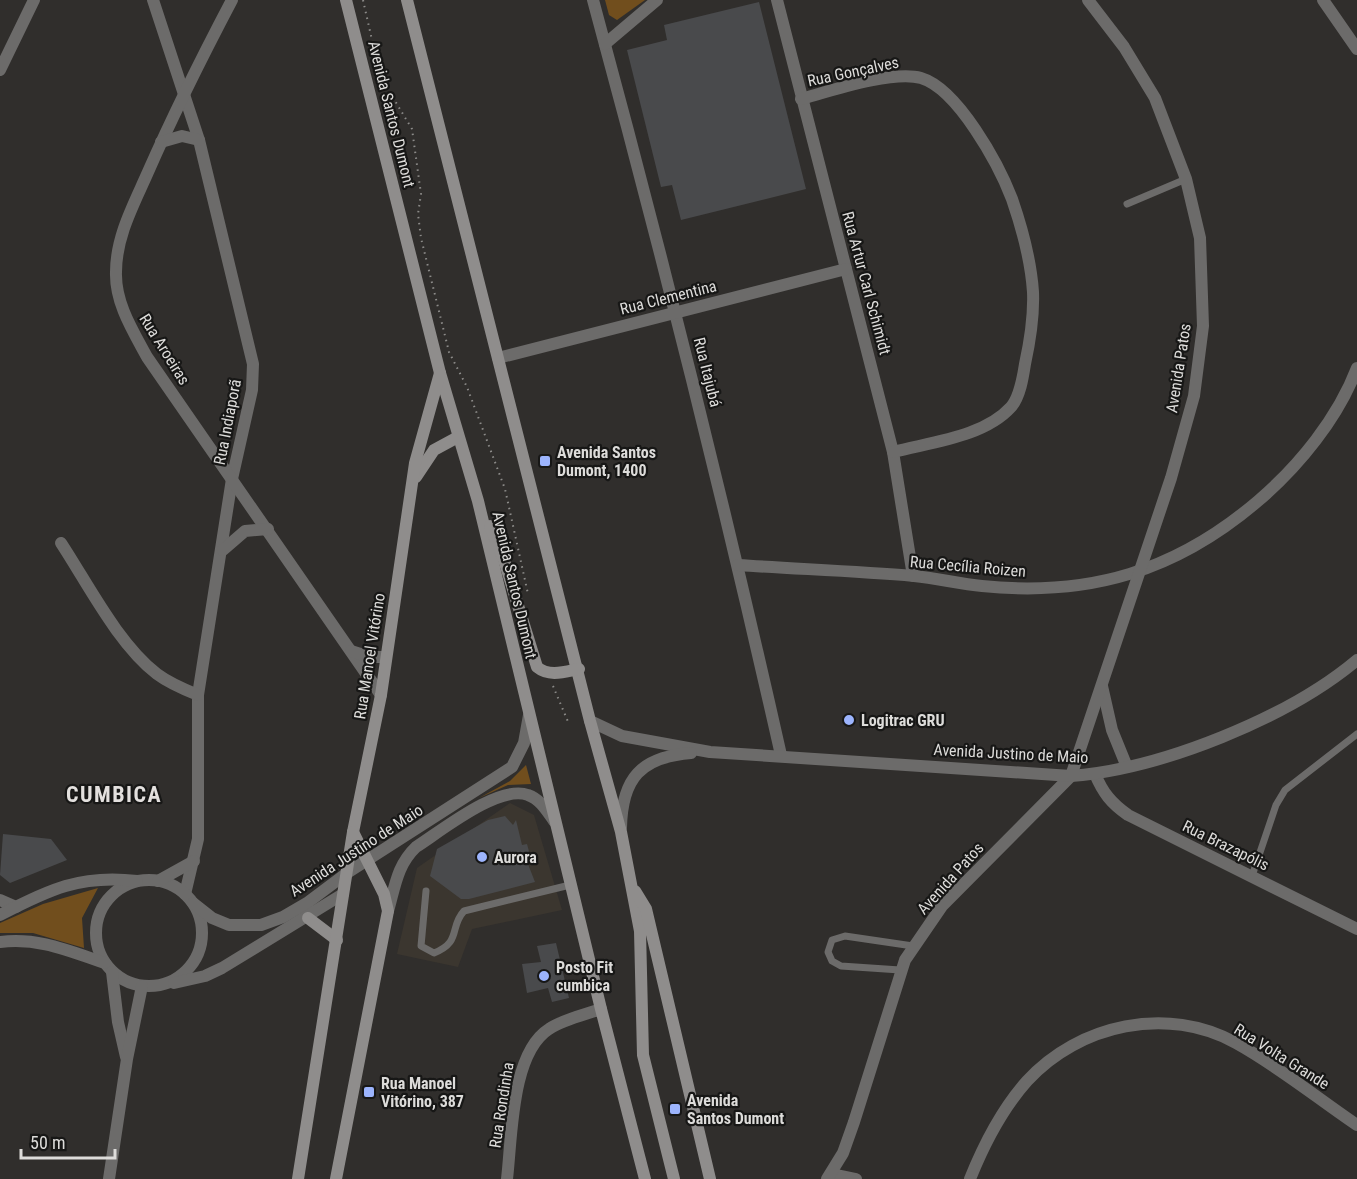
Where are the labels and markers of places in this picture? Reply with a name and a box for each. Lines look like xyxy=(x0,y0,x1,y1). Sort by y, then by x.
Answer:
place label: Avenida Santos Dumont, 1400 xyxy=(557,443,656,480)
marker: Avenida Santos Dumont, 1400 xyxy=(538,454,552,468)
place label: Logitrac GRU xyxy=(861,711,945,730)
marker: Logitrac GRU xyxy=(842,713,856,727)
place label: Aurora xyxy=(494,848,537,867)
marker: Aurora xyxy=(475,850,489,864)
place label: Posto Fit cumbica xyxy=(556,958,613,995)
marker: Posto Fit cumbica xyxy=(537,969,551,983)
place label: Rua Manoel Vitórino, 387 xyxy=(381,1074,464,1111)
marker: Rua Manoel Vitórino, 387 xyxy=(362,1085,376,1099)
place label: Avenida Santos Dumont xyxy=(687,1091,784,1128)
marker: Avenida Santos Dumont xyxy=(668,1102,682,1116)

